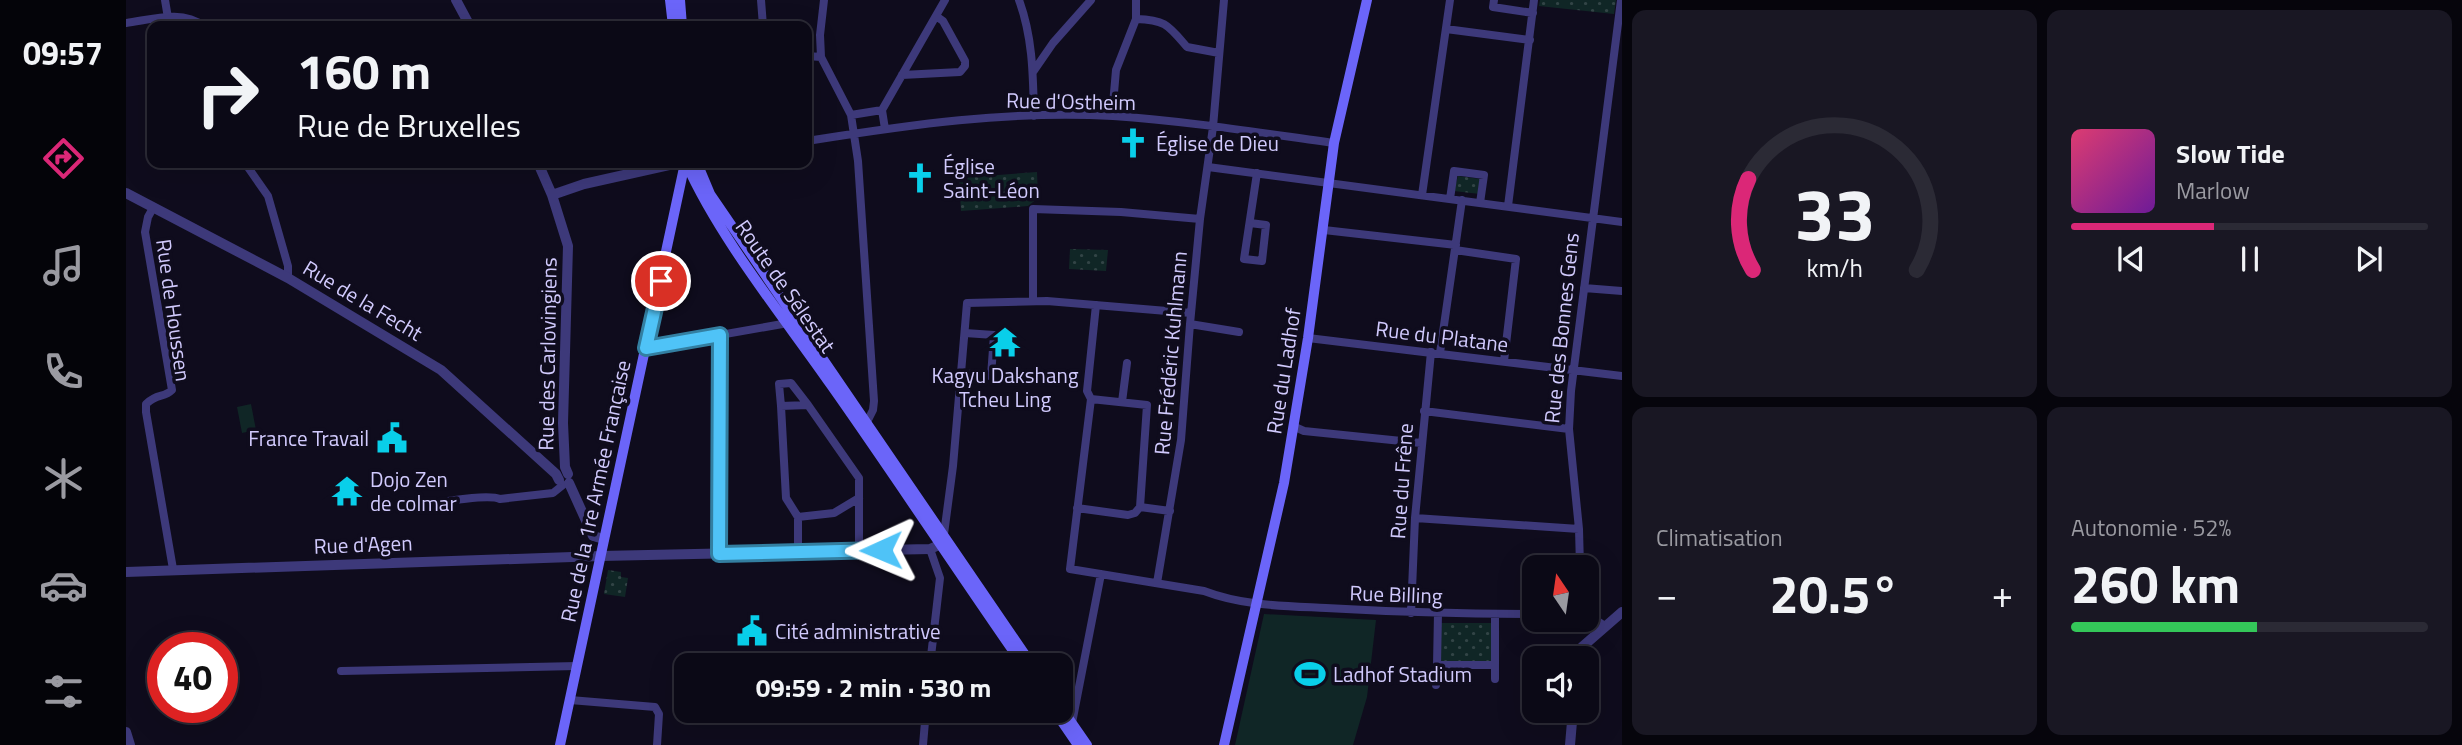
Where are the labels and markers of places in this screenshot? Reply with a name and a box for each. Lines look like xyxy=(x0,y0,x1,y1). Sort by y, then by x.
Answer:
church icon: Église de Dieu xyxy=(1116,126,1150,160)
place label: Église de Dieu xyxy=(1156,127,1279,159)
place label: Église Saint-Léon xyxy=(943,150,1040,206)
church icon: Église Saint-Léon xyxy=(903,161,937,195)
pin xyxy=(631,251,691,311)
temple icon: Kagyu Dakshang Tcheu Ling xyxy=(988,325,1022,359)
place label: Kagyu Dakshang Tcheu Ling xyxy=(932,359,1079,415)
public building icon: France Travail xyxy=(375,421,409,455)
place label: France Travail xyxy=(248,422,369,454)
place label: Dojo Zen de colmar xyxy=(370,463,457,519)
temple icon: Dojo Zen de colmar xyxy=(330,474,364,508)
public building icon: Cité administrative xyxy=(735,614,769,648)
place label: Cité administrative xyxy=(775,615,941,647)
sports icon: Ladhof Stadium xyxy=(1293,657,1327,691)
place label: Ladhof Stadium xyxy=(1333,658,1472,690)

